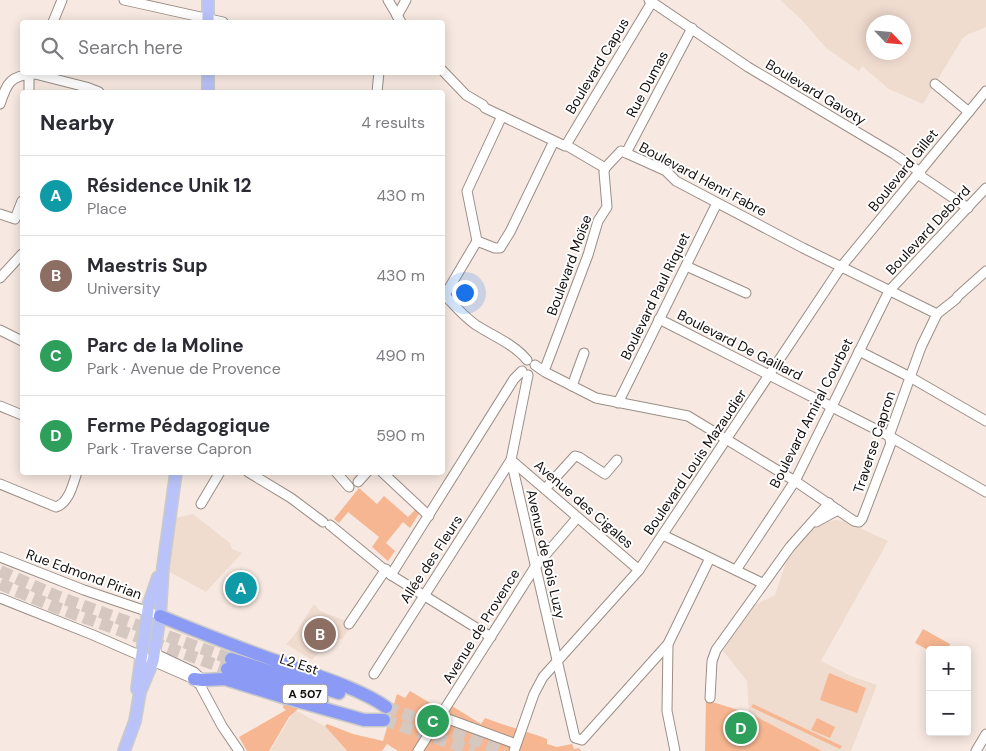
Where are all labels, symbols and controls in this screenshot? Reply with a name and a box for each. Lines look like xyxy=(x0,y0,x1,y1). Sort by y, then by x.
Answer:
street label: Boulevard Capus xyxy=(561,15,633,117)
north arrow xyxy=(866,15,911,60)
search box xyxy=(20,20,445,75)
icon: search xyxy=(38,34,66,62)
text: Search here xyxy=(78,35,183,60)
street label: Rue Dumas xyxy=(622,48,672,120)
street label: Boulevard Gavoty xyxy=(763,55,870,129)
text: Nearby xyxy=(40,109,114,137)
text: 4 results xyxy=(361,112,425,133)
street label: Boulevard Gillet xyxy=(864,125,942,215)
street label: Boulevard Henri Fabre xyxy=(636,138,770,220)
text: Résidence Unik 12 xyxy=(87,173,251,198)
street label: Boulevard Debord xyxy=(882,181,974,279)
text: A xyxy=(50,185,62,206)
text: 430 m xyxy=(376,185,425,206)
text: Place xyxy=(87,198,127,219)
street label: Boulevard Moïse xyxy=(542,212,596,318)
street label: Boulevard Paul Riquet xyxy=(616,229,694,363)
text: Maestris Sup xyxy=(87,253,208,278)
text: B xyxy=(51,265,61,286)
text: 430 m xyxy=(376,265,425,286)
text: University xyxy=(87,278,161,299)
your location xyxy=(452,280,478,306)
street label: Boulevard De Gaillard xyxy=(674,306,806,384)
text: Parc de la Moline xyxy=(87,333,244,358)
street label: Boulevard Amiral Courbet xyxy=(765,335,857,491)
text: C xyxy=(50,345,62,366)
text: 490 m xyxy=(376,345,425,366)
text: Park · Avenue de Provence xyxy=(87,358,281,379)
street label: Boulevard Louis Mazaudier xyxy=(639,386,751,538)
street label: Traverse Capron xyxy=(849,389,899,495)
text: Ferme Pédagogique xyxy=(87,413,270,438)
text: D xyxy=(50,425,62,446)
text: 590 m xyxy=(376,425,425,446)
text: Park · Traverse Capron xyxy=(87,438,252,459)
street label: Avenue des Cigales xyxy=(531,456,637,552)
street label: Avenue de Bois Luzy xyxy=(522,488,570,621)
street label: Allée des Fleurs xyxy=(396,512,466,606)
street label: Rue Edmond Pirian xyxy=(24,545,144,603)
street label: Avenue de Provence xyxy=(438,565,524,687)
pin: A xyxy=(225,569,257,607)
pin: B xyxy=(304,615,336,653)
map controls xyxy=(926,646,971,736)
button: + xyxy=(926,646,971,691)
street label: L2 Est xyxy=(278,649,320,679)
road number: A 507 xyxy=(282,684,328,704)
button: − xyxy=(926,691,971,736)
pin: C xyxy=(417,702,449,740)
pin: D xyxy=(725,709,757,747)

